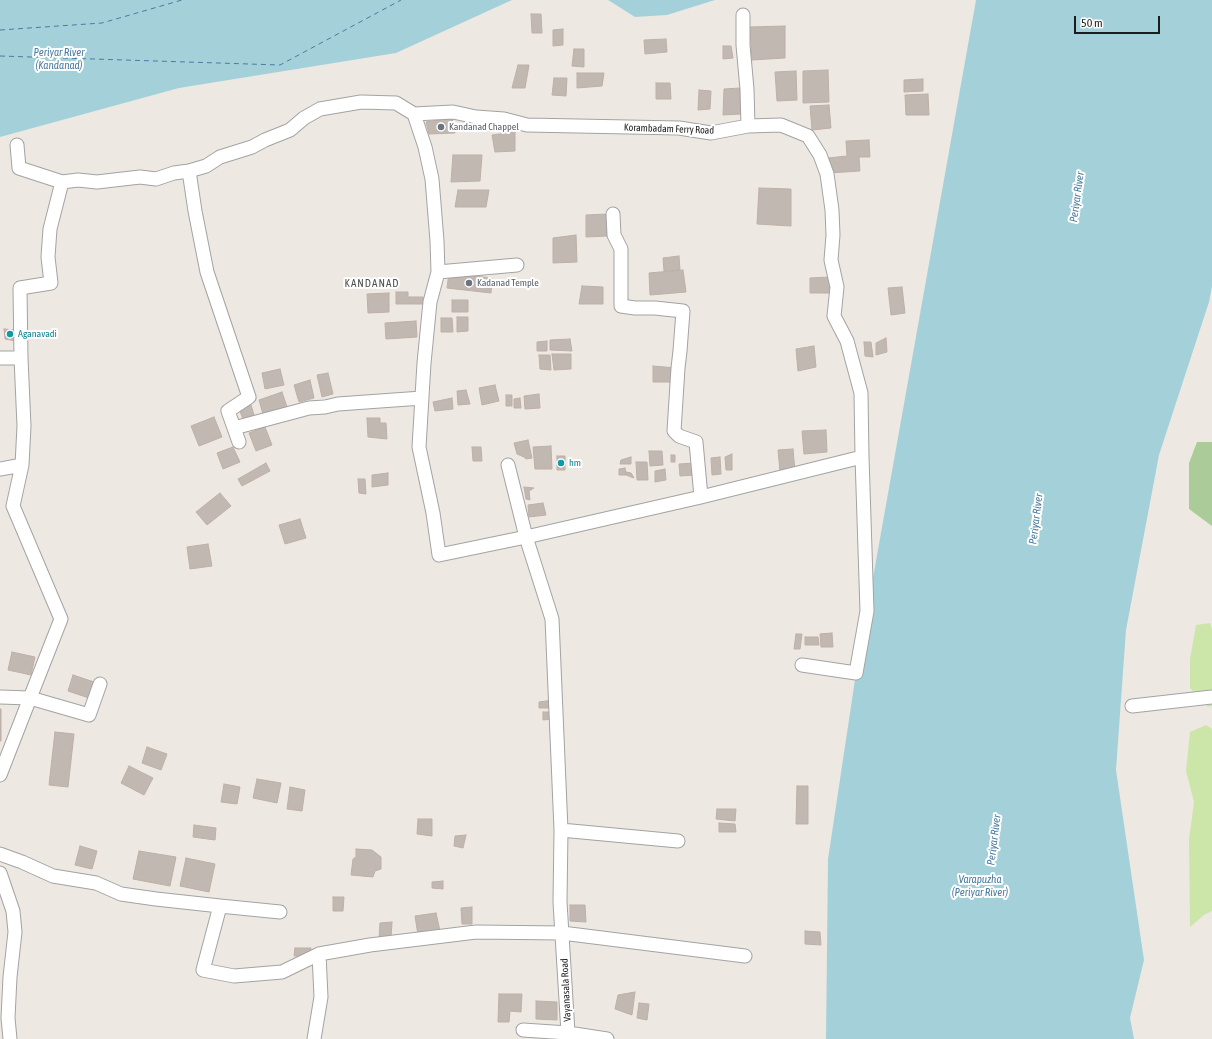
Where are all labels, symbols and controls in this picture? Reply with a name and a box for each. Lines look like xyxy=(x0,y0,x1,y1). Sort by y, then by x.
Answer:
scale bar xyxy=(1076,8,1162,34)
text: 50 m xyxy=(1081,16,1103,30)
water label: Periyar River (Kandanad) xyxy=(33,46,85,72)
place label: Kandanad Chappel xyxy=(449,121,519,133)
street label: Korambadam Ferry Road xyxy=(624,121,714,137)
marker: Kandanad Chappel xyxy=(436,122,446,132)
water label: Periyar River xyxy=(1067,171,1087,223)
district label: KANDANAD xyxy=(345,277,399,291)
place label: Kadanad Temple xyxy=(477,277,539,289)
marker: Kadanad Temple xyxy=(464,278,474,288)
place label: Aganavadi xyxy=(18,328,57,340)
marker: Aganavadi xyxy=(5,329,15,339)
place label: hm xyxy=(569,457,581,469)
marker: hm xyxy=(556,458,566,468)
water label: Periyar River xyxy=(1026,493,1046,545)
water label: Periyar River xyxy=(984,814,1004,866)
water label: Varapuzha (Periyar River) xyxy=(952,873,1008,899)
street label: Vayanasala Road xyxy=(558,958,574,1022)

